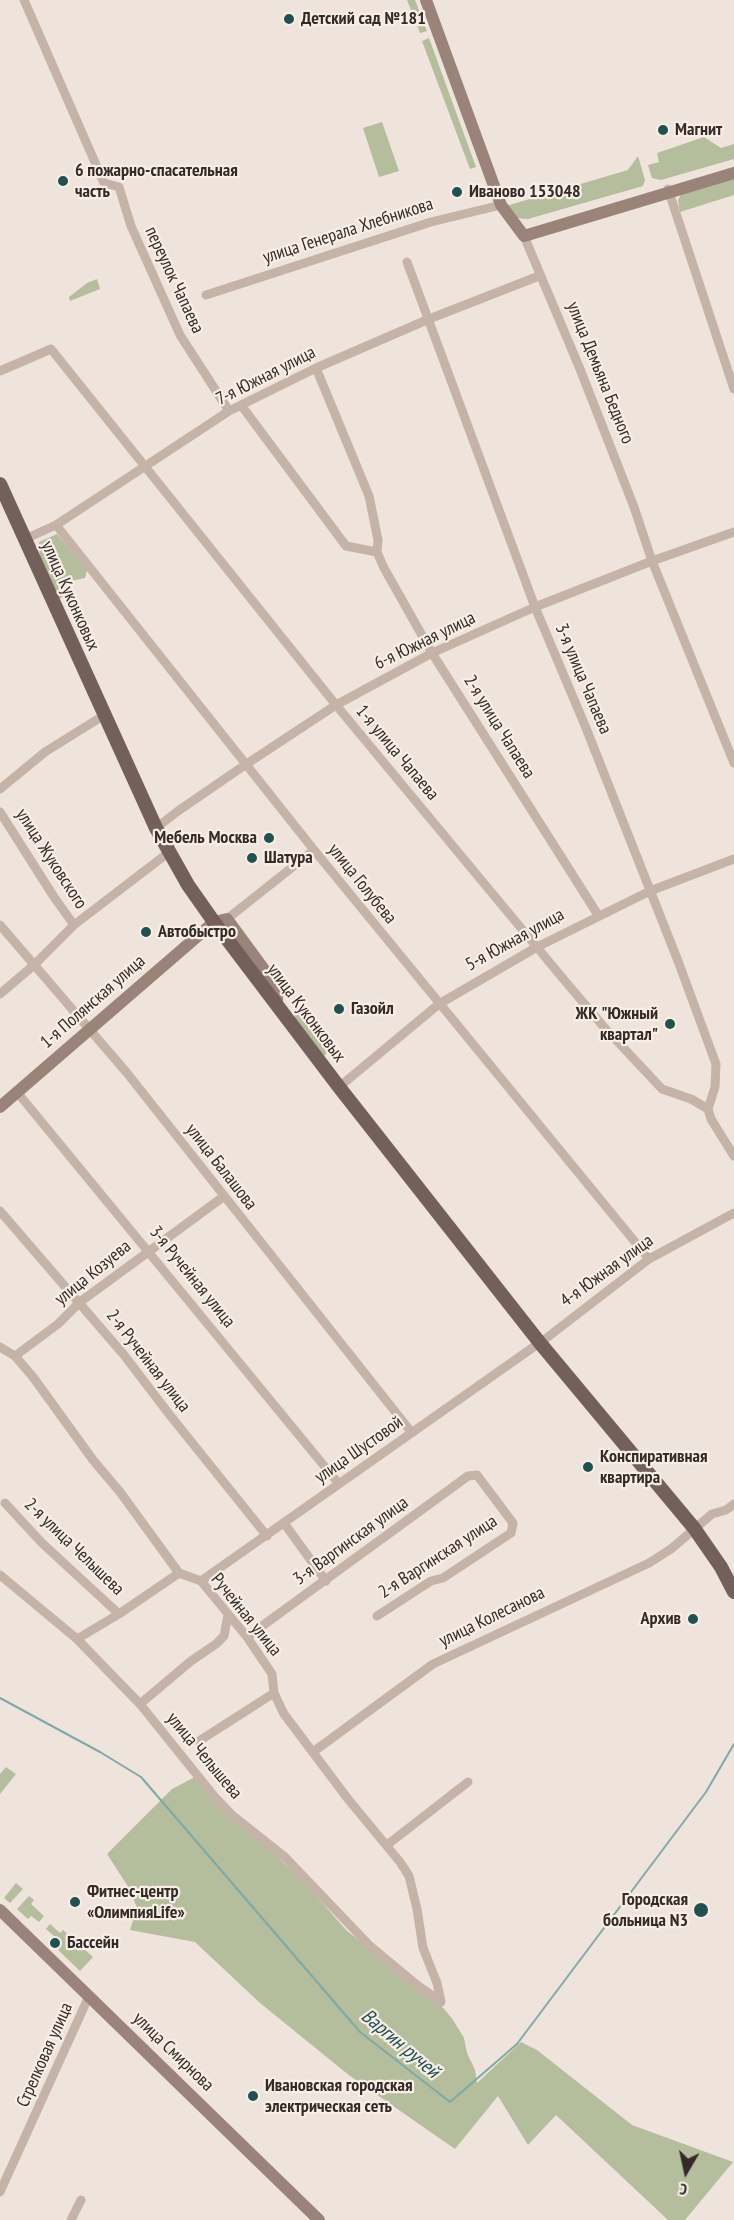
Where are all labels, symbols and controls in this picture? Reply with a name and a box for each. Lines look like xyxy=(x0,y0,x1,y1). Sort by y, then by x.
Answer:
place label: Детский сад №181 xyxy=(301,8,426,30)
marker: Детский сад №181 xyxy=(282,12,296,26)
place label: Магнит xyxy=(675,119,722,141)
marker: Магнит xyxy=(656,123,670,137)
place label: 6 пожарно-спасательная часть xyxy=(75,160,238,202)
marker: 6 пожарно-спасательная часть xyxy=(56,174,70,188)
place label: Иваново 153048 xyxy=(469,181,581,203)
marker: Иваново 153048 xyxy=(450,185,464,199)
street label: улица Генерала Хлебникова xyxy=(260,193,436,269)
street label: переулок Чапаева xyxy=(140,223,208,337)
street label: улица Демьяна Бедного xyxy=(562,299,638,447)
street label: 7-я Южная улица xyxy=(213,342,319,410)
street label: улица Куконковых xyxy=(36,538,104,654)
street label: 6-я Южная улица xyxy=(371,607,479,675)
street label: 3-я улица Чапаева xyxy=(550,621,616,737)
street label: 2-я улица Чапаева xyxy=(459,671,539,783)
street label: 1-я улица Чапаева xyxy=(351,701,443,805)
street label: улица Жуковского xyxy=(11,805,91,913)
place label: Мебель Москва xyxy=(154,827,257,849)
marker: Мебель Москва xyxy=(262,831,276,845)
street label: улица Голубева xyxy=(323,839,401,929)
place label: Шатура xyxy=(264,847,313,869)
marker: Шатура xyxy=(245,851,259,865)
street label: 5-я Южная улица xyxy=(462,904,568,976)
place label: Автобыстро xyxy=(158,921,236,943)
marker: Автобыстро xyxy=(139,925,153,939)
street label: 1-я Полянская улица xyxy=(36,951,150,1053)
street label: улица Куконковых xyxy=(262,960,350,1066)
place label: Газойл xyxy=(351,998,394,1020)
marker: Газойл xyxy=(332,1002,346,1016)
place label: ЖК "Южный квартал" xyxy=(576,1003,658,1046)
marker: ЖК "Южный квартал" xyxy=(663,1017,677,1031)
street label: улица Балашова xyxy=(181,1120,261,1214)
street label: 3-я Ручейная улица xyxy=(145,1222,239,1332)
street label: 4-я Южная улица xyxy=(556,1230,658,1312)
street label: улица Козуева xyxy=(51,1236,135,1310)
street label: 2-я Ручейная улица xyxy=(101,1305,195,1417)
street label: улица Шустовой xyxy=(311,1412,407,1488)
place label: Конспиративная квартира xyxy=(600,1446,708,1488)
marker: Конспиративная квартира xyxy=(581,1460,595,1474)
street label: 3-я Варгинская улица xyxy=(289,1492,413,1590)
street label: 2-я улица Челышева xyxy=(20,1494,128,1600)
street label: 2-я Варгинская улица xyxy=(375,1511,501,1603)
street label: Ручейная улица xyxy=(206,1569,286,1661)
street label: улица Колесанова xyxy=(436,1582,548,1652)
place label: Архив xyxy=(641,1608,681,1630)
marker: Архив xyxy=(686,1612,700,1626)
street label: улица Челышева xyxy=(162,1708,246,1804)
place label: Фитнес-центр «ОлимпияLife» xyxy=(87,1881,185,1924)
place label: Городская больница N3 xyxy=(603,1889,688,1932)
marker: Фитнес-центр «ОлимпияLife» xyxy=(68,1895,82,1909)
marker: Городская больница N3 xyxy=(692,1901,710,1919)
place label: Бассейн xyxy=(67,1932,119,1954)
marker: Бассейн xyxy=(48,1936,62,1950)
street label: Стрелковая улица xyxy=(12,1999,78,2111)
water label: Варгин ручей xyxy=(356,2004,444,2084)
street label: улица Смирнова xyxy=(128,2008,218,2096)
place label: Ивановская городская электрическая сеть xyxy=(265,2075,412,2118)
marker: Ивановская городская электрическая сеть xyxy=(246,2089,260,2103)
north arrow xyxy=(656,2142,716,2202)
text: С xyxy=(678,2179,688,2200)

